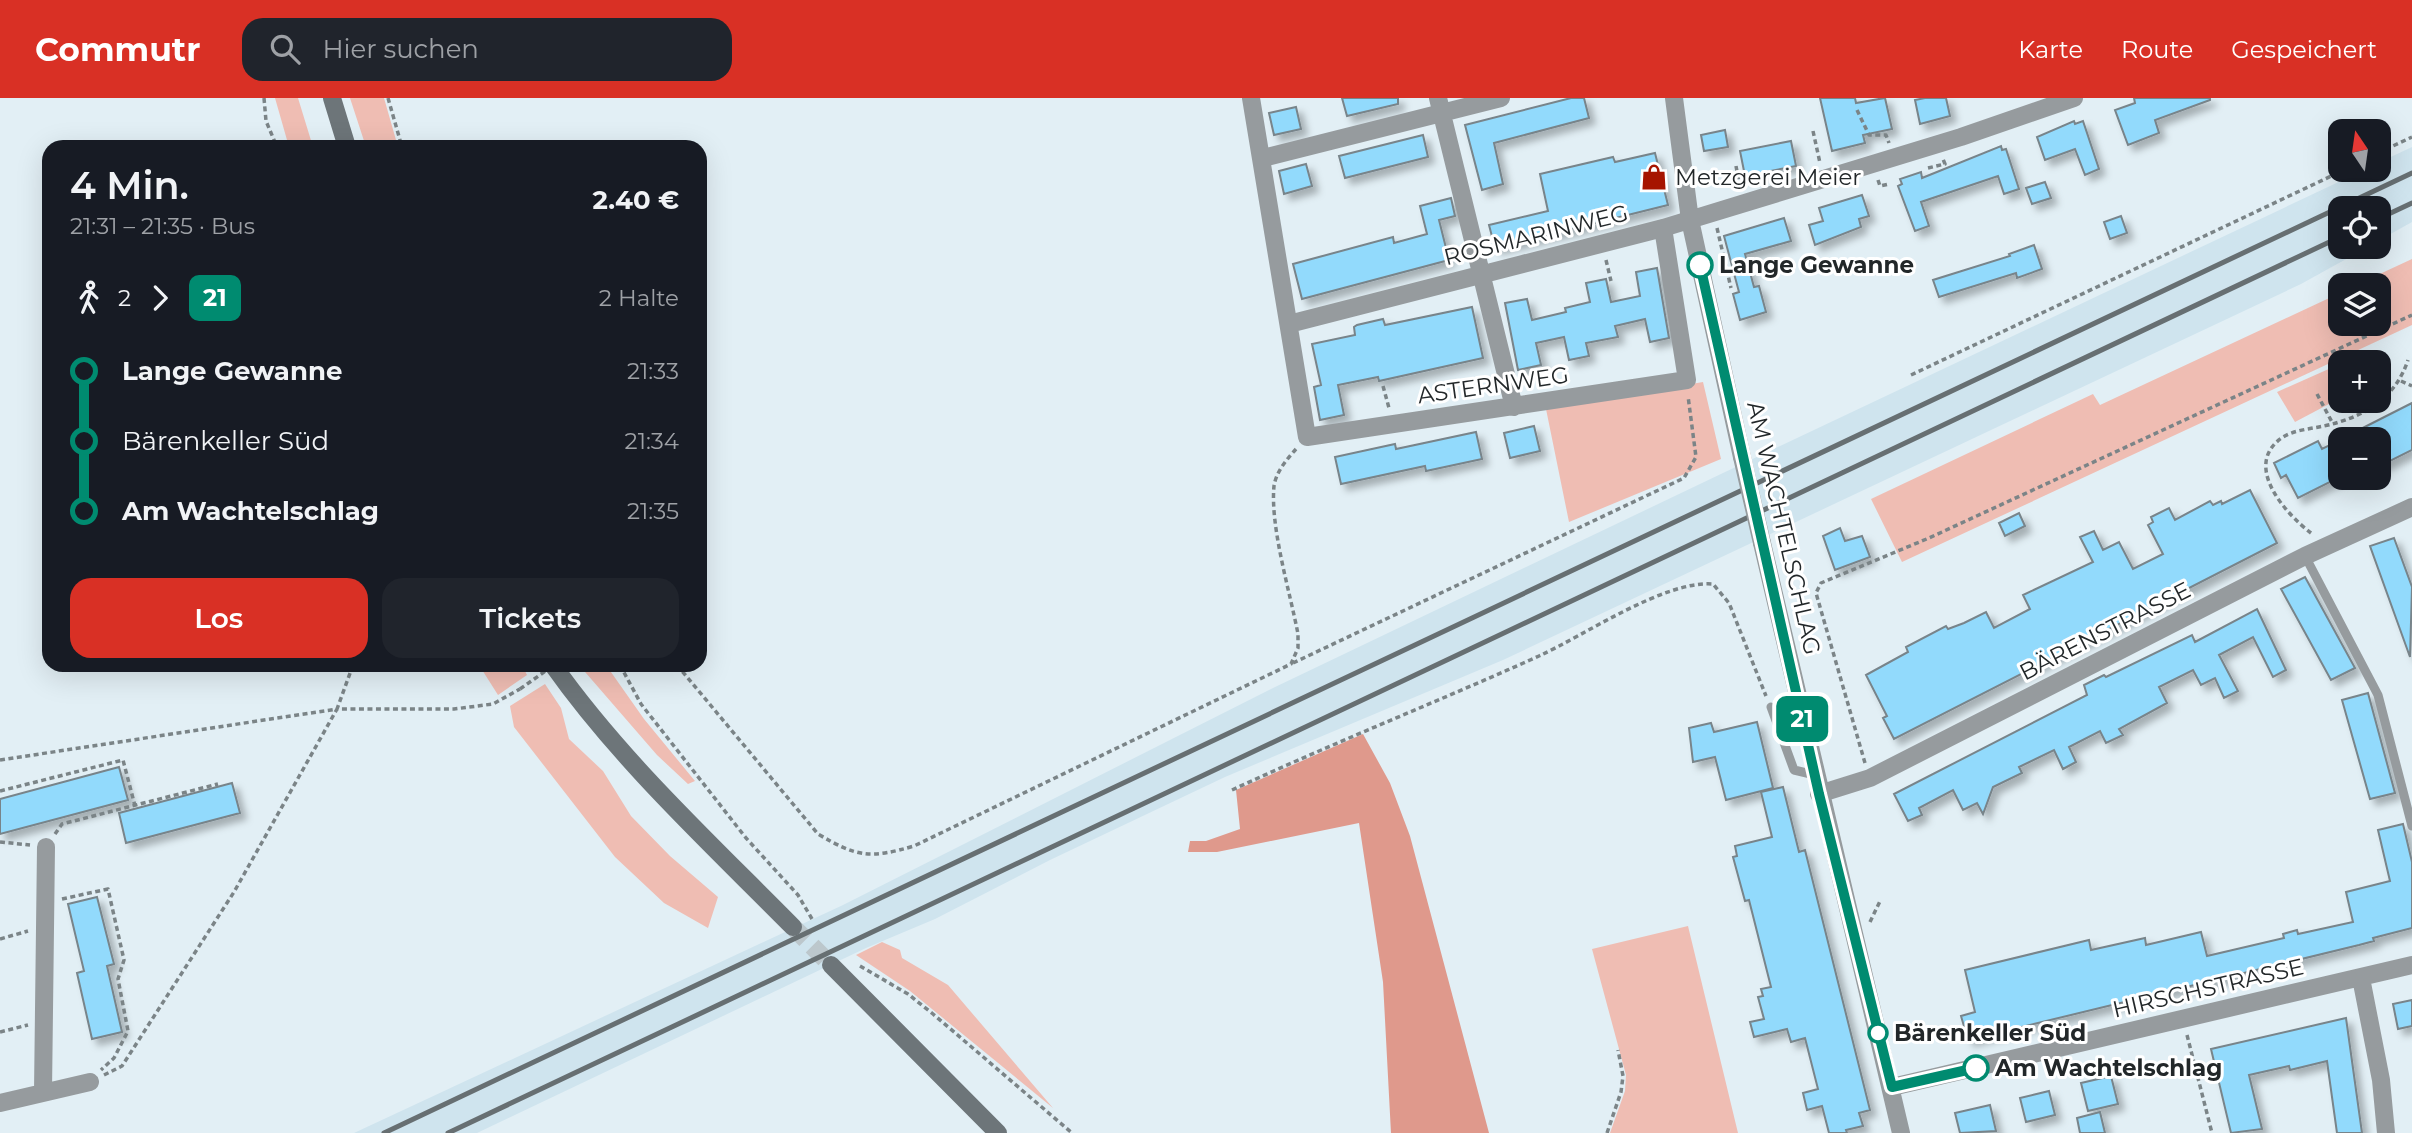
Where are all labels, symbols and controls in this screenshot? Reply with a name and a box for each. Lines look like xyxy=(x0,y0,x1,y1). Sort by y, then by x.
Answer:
search box xyxy=(242,18,732,81)
text: Commutr xyxy=(35,29,200,69)
icon: search xyxy=(266,30,304,68)
text: Hier suchen xyxy=(322,33,479,65)
text: Karte xyxy=(2018,35,2083,64)
text: Route xyxy=(2121,35,2193,64)
text: Gespeichert xyxy=(2231,35,2377,64)
north arrow xyxy=(2328,119,2390,182)
map controls xyxy=(2328,119,2391,490)
text: 4 Min. xyxy=(70,162,189,209)
shop icon: Metzgerei Meier xyxy=(1639,162,1669,192)
place label: Metzgerei Meier xyxy=(1675,163,1862,191)
text: 2.40 € xyxy=(593,184,679,216)
button: locate xyxy=(2328,196,2391,259)
street label: ROSMARINWEG xyxy=(1441,199,1631,271)
text: 21:31 – 21:35 · Bus xyxy=(70,212,255,240)
place label: Lange Gewanne xyxy=(1719,251,1914,279)
marker: Lange Gewanne xyxy=(1687,252,1713,278)
button: layers xyxy=(2328,273,2391,336)
icon: walk xyxy=(70,279,108,317)
icon: forward xyxy=(141,279,179,317)
text: 21 xyxy=(203,283,227,312)
text: 2 xyxy=(118,284,131,312)
text: 2 Halte xyxy=(599,284,679,312)
button: + xyxy=(2328,350,2391,413)
text: Lange Gewanne xyxy=(122,355,342,387)
text: 21:33 xyxy=(627,357,679,385)
street label: ASTERNWEG xyxy=(1416,361,1570,409)
street label: AM WACHTELSCHLAG xyxy=(1741,399,1827,657)
text: Bärenkeller Süd xyxy=(122,425,329,457)
text: 21:34 xyxy=(625,427,679,455)
button: − xyxy=(2328,427,2391,490)
text: Am Wachtelschlag xyxy=(122,495,379,527)
text: 21:35 xyxy=(627,497,679,525)
street label: BÄRENSTRASSE xyxy=(2015,576,2195,686)
button: Los xyxy=(70,578,368,658)
button: Tickets xyxy=(382,578,679,658)
line badge: 21 xyxy=(1770,696,1834,742)
text: 21 xyxy=(1790,704,1814,733)
street label: HIRSCHSTRASSE xyxy=(2110,952,2306,1024)
place label: Bärenkeller Süd xyxy=(1894,1019,2086,1047)
marker: Bärenkeller Süd xyxy=(1868,1023,1888,1043)
place label: Am Wachtelschlag xyxy=(1994,1054,2222,1082)
marker: Am Wachtelschlag xyxy=(1963,1055,1989,1081)

